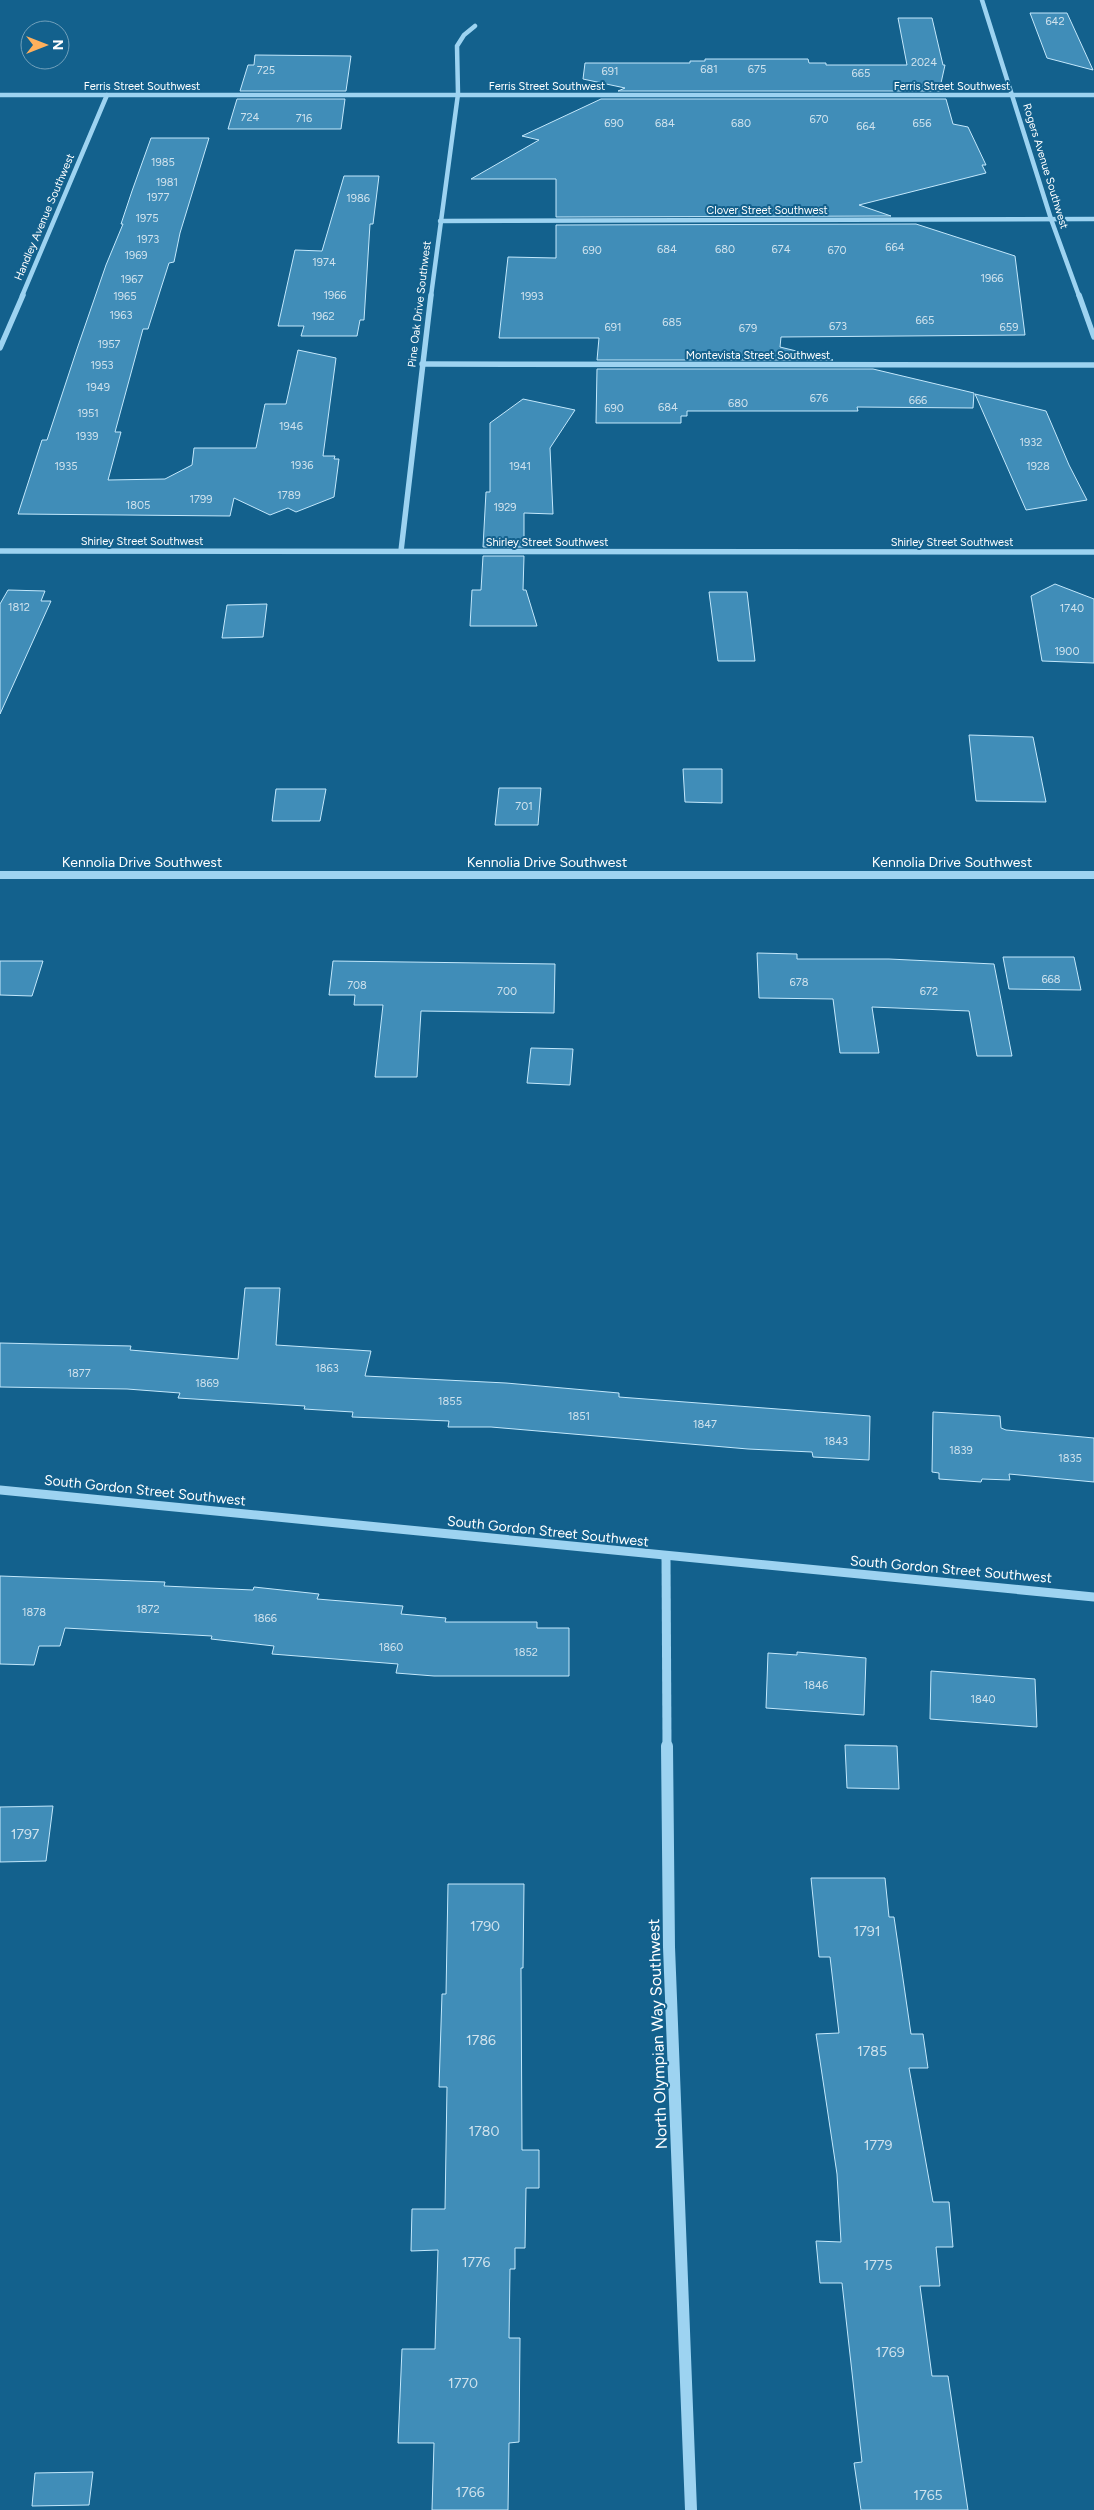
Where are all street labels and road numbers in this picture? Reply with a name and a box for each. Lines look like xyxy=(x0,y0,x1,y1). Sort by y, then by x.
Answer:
street label: Ferris Street Southwest xyxy=(84,80,200,93)
street label: Ferris Street Southwest xyxy=(489,80,605,93)
street label: Ferris Street Southwest xyxy=(894,80,1010,93)
street label: Rogers Avenue Southwest xyxy=(1020,102,1071,230)
street label: Handley Avenue Southwest xyxy=(12,152,77,283)
street label: Clover Street Southwest xyxy=(706,204,828,217)
street label: Pine Oak Drive Southwest xyxy=(405,240,434,368)
street label: Montevista Street Southwest xyxy=(686,349,830,362)
street label: Shirley Street Southwest xyxy=(81,535,203,548)
street label: Shirley Street Southwest xyxy=(486,536,608,549)
street label: Shirley Street Southwest xyxy=(891,536,1013,549)
street label: Kennolia Drive Southwest xyxy=(62,854,222,871)
street label: Kennolia Drive Southwest xyxy=(467,854,627,871)
street label: Kennolia Drive Southwest xyxy=(872,854,1032,871)
street label: South Gordon Street Southwest xyxy=(43,1471,247,1510)
street label: South Gordon Street Southwest xyxy=(446,1512,650,1551)
street label: South Gordon Street Southwest xyxy=(849,1552,1053,1587)
street label: North Olympian Way Southwest xyxy=(644,1918,671,2150)

